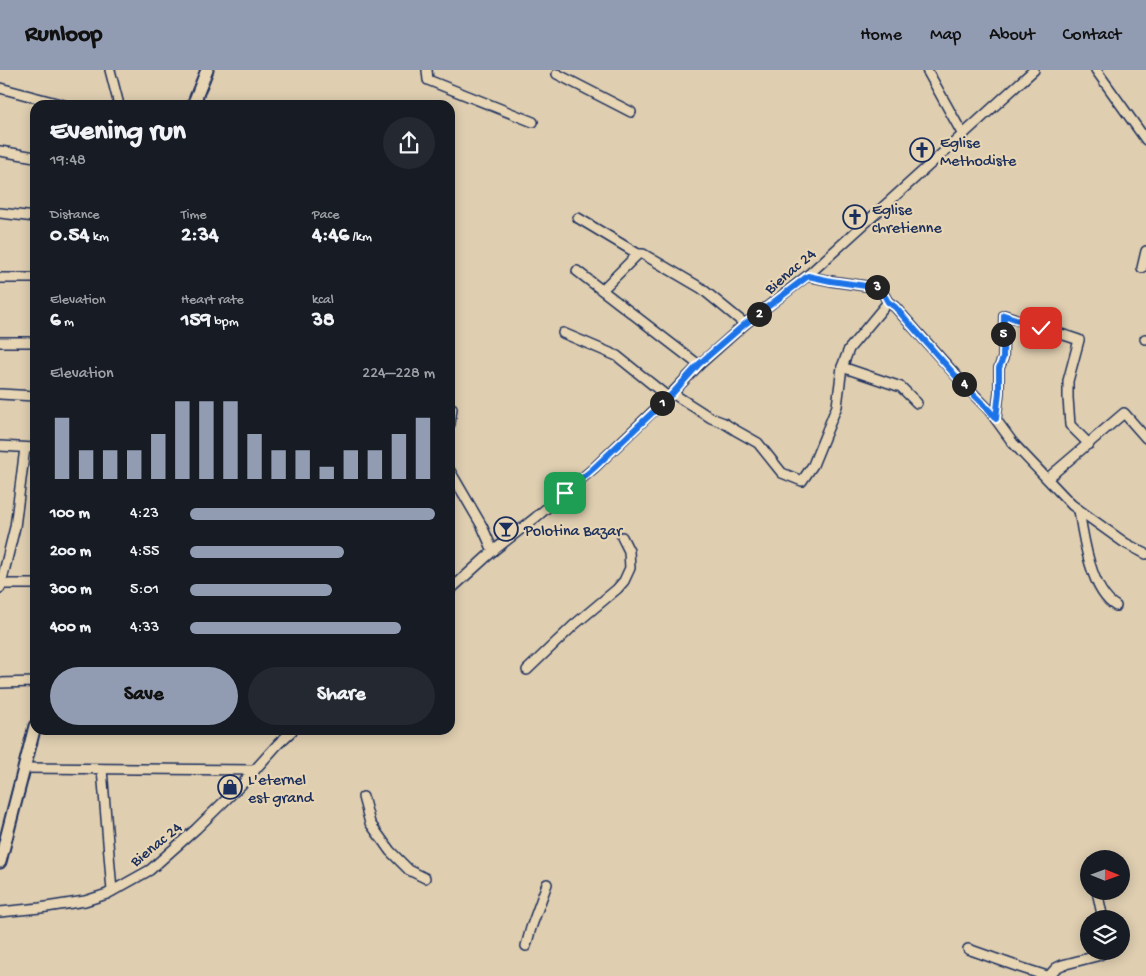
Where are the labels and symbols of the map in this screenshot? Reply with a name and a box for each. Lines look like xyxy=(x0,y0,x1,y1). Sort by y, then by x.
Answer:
place label: Eglise Methodiste xyxy=(940,135,1017,172)
church icon: Eglise Methodiste xyxy=(909,137,935,163)
place label: Eglise chretienne xyxy=(872,202,942,239)
church icon: Eglise chretienne xyxy=(842,204,868,230)
street label: Bienac 24 xyxy=(761,246,821,300)
pin: 3 xyxy=(864,274,890,300)
pin: 2 xyxy=(746,302,772,326)
pin xyxy=(1020,307,1062,349)
pin: 5 xyxy=(990,322,1016,346)
pin: 4 xyxy=(952,372,976,396)
pin: 1 xyxy=(650,390,674,416)
pin xyxy=(544,472,586,514)
bar icon: Polotina Bazar xyxy=(493,516,519,542)
place label: Polotina Bazar xyxy=(523,523,623,542)
place label: L'eternel est grand xyxy=(248,772,315,809)
shop icon: L'eternel est grand xyxy=(217,774,243,800)
street label: Bienac 24 xyxy=(127,819,187,873)
north arrow xyxy=(1080,850,1130,900)

